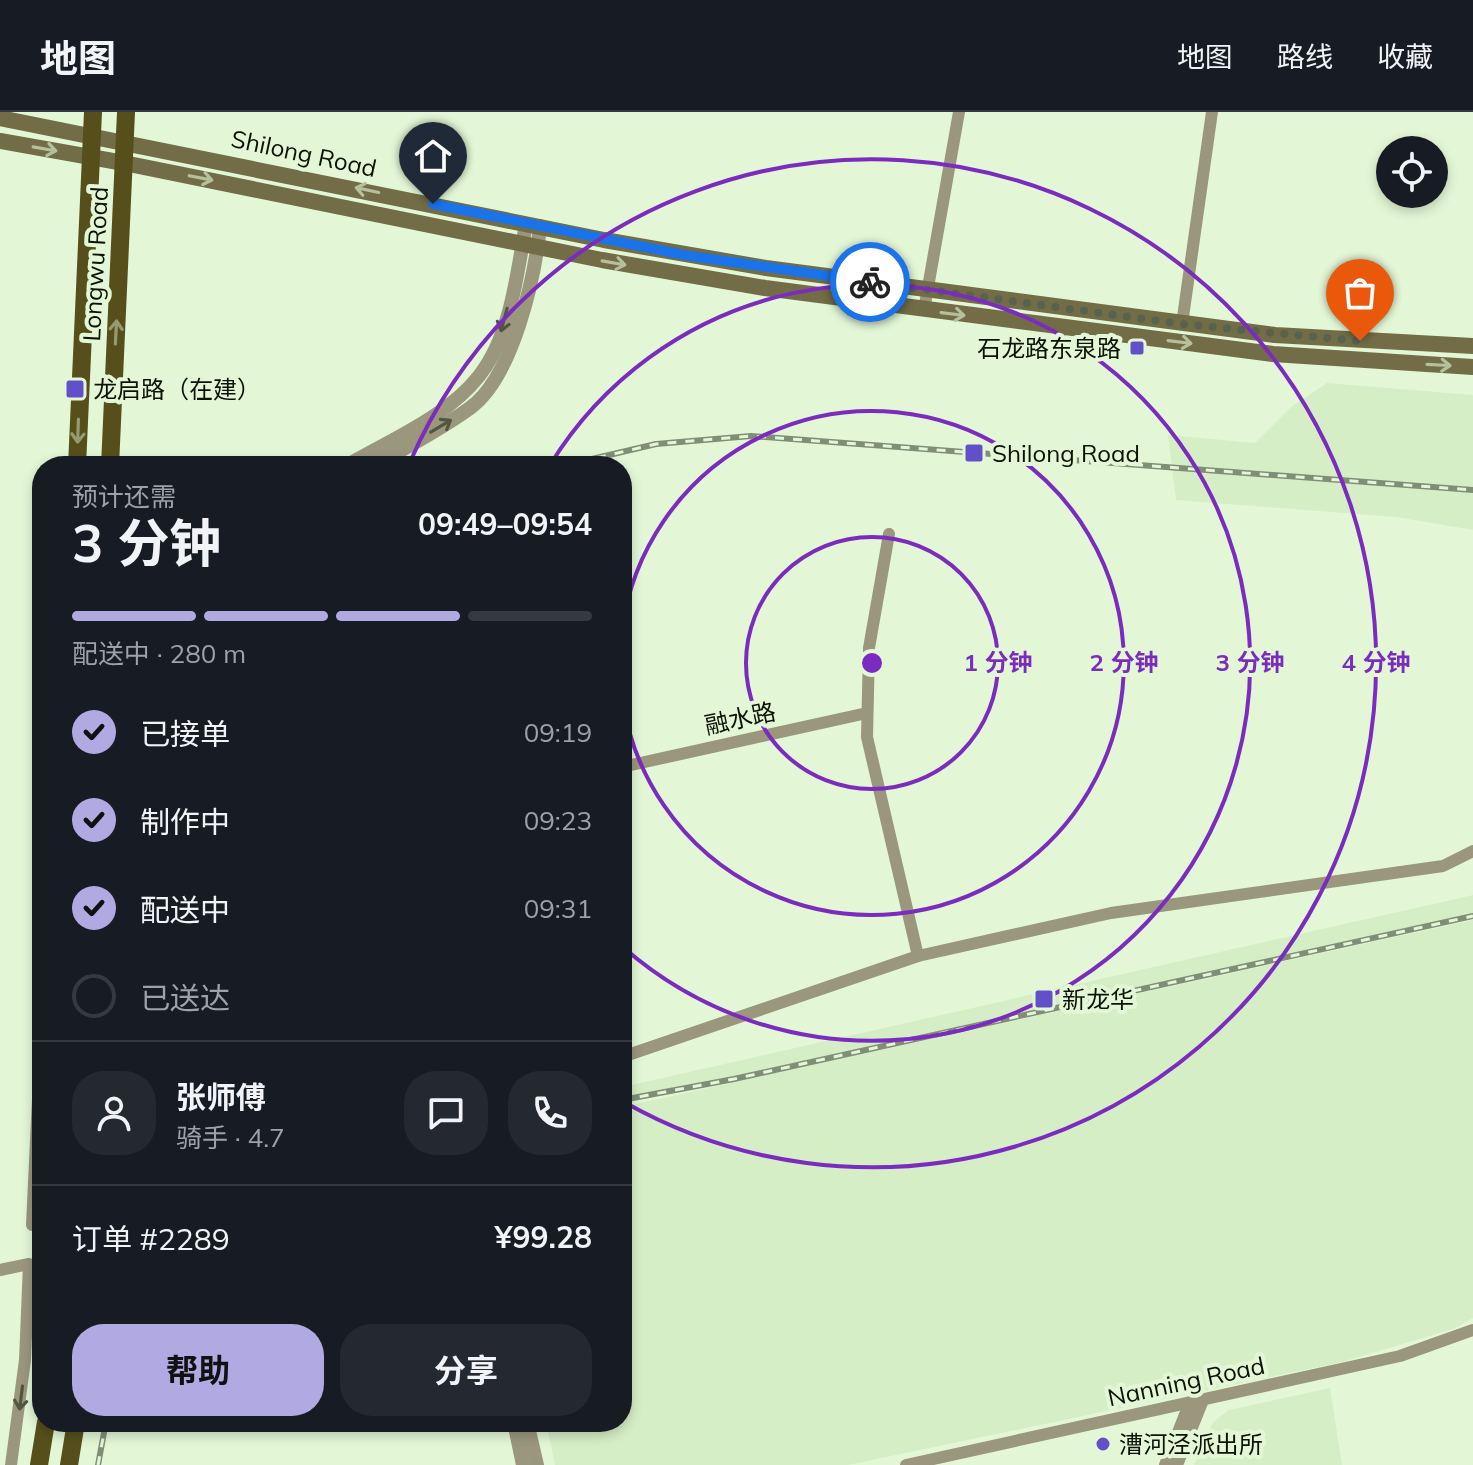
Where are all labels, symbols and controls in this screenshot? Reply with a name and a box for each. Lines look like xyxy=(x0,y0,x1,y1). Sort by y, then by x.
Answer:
text: 地图 xyxy=(40,34,116,82)
text: 地图 xyxy=(1177,39,1233,74)
text: 路线 xyxy=(1277,39,1333,74)
text: 收藏 xyxy=(1377,39,1433,74)
pin xyxy=(399,122,467,204)
street label: Shilong Road xyxy=(229,123,379,183)
icon: home xyxy=(411,134,455,178)
map controls xyxy=(1376,136,1448,208)
button: locate xyxy=(1376,136,1448,208)
one-way arrow xyxy=(31,142,57,157)
one-way arrow xyxy=(187,171,213,186)
one-way arrow xyxy=(355,182,380,197)
street label: Longwu Road xyxy=(76,186,114,342)
courier xyxy=(830,242,910,322)
one-way arrow xyxy=(601,256,626,271)
pin xyxy=(1326,259,1394,341)
icon: bike xyxy=(848,260,892,304)
icon: bag xyxy=(1338,271,1382,315)
one-way arrow xyxy=(496,306,511,332)
one-way arrow xyxy=(940,307,965,322)
one-way arrow xyxy=(109,319,124,346)
place label: 石龙路东泉路 xyxy=(977,333,1121,363)
one-way arrow xyxy=(1167,335,1192,350)
marker: 石龙路东泉路 xyxy=(1128,339,1146,357)
one-way arrow xyxy=(1425,357,1452,372)
place label: 龙启路（在建） xyxy=(93,374,261,404)
marker: 龙启路（在建） xyxy=(64,378,86,400)
one-way arrow xyxy=(71,417,86,444)
one-way arrow xyxy=(429,417,452,433)
place label: Shilong Road xyxy=(992,438,1140,468)
marker: Shilong Road xyxy=(963,442,985,464)
text: 预计还需 xyxy=(72,480,176,513)
text: 09:49–09:54 xyxy=(418,505,592,543)
text: 3 分钟 xyxy=(72,510,221,575)
text: 配送中 · 280 m xyxy=(72,637,246,670)
text: 1 分钟 xyxy=(964,647,1032,677)
text: 2 分钟 xyxy=(1090,647,1158,677)
text: 3 分钟 xyxy=(1216,647,1284,677)
text: 4 分钟 xyxy=(1342,647,1410,677)
centre of rings xyxy=(858,649,886,677)
street label: 融水路 xyxy=(702,696,778,740)
icon: check xyxy=(72,710,116,754)
text: 已接单 xyxy=(140,715,230,753)
text: 09:19 xyxy=(524,716,592,749)
icon: check xyxy=(72,798,116,842)
text: 制作中 xyxy=(140,803,230,841)
text: 09:23 xyxy=(524,804,592,837)
icon: check xyxy=(72,886,116,930)
text: 配送中 xyxy=(140,891,230,929)
text: 09:31 xyxy=(524,892,592,925)
text: 已送达 xyxy=(140,979,230,1017)
place label: 新龙华 xyxy=(1062,984,1134,1014)
marker: 新龙华 xyxy=(1033,988,1055,1010)
button: person xyxy=(72,1071,156,1155)
button: chat xyxy=(404,1071,488,1155)
button: phone xyxy=(508,1071,592,1155)
text: 张师傅 xyxy=(176,1078,266,1116)
text: 骑手 · 4.7 xyxy=(176,1121,285,1154)
text: ¥99.28 xyxy=(495,1218,592,1256)
text: 订单 #2289 xyxy=(72,1220,230,1258)
button: 帮助 xyxy=(72,1324,324,1416)
button: 分享 xyxy=(340,1324,592,1416)
street label: Nanning Road xyxy=(1105,1350,1267,1412)
one-way arrow xyxy=(14,1384,29,1410)
place label: 漕河泾派出所 xyxy=(1119,1429,1263,1459)
marker: 漕河泾派出所 xyxy=(1094,1435,1112,1453)

